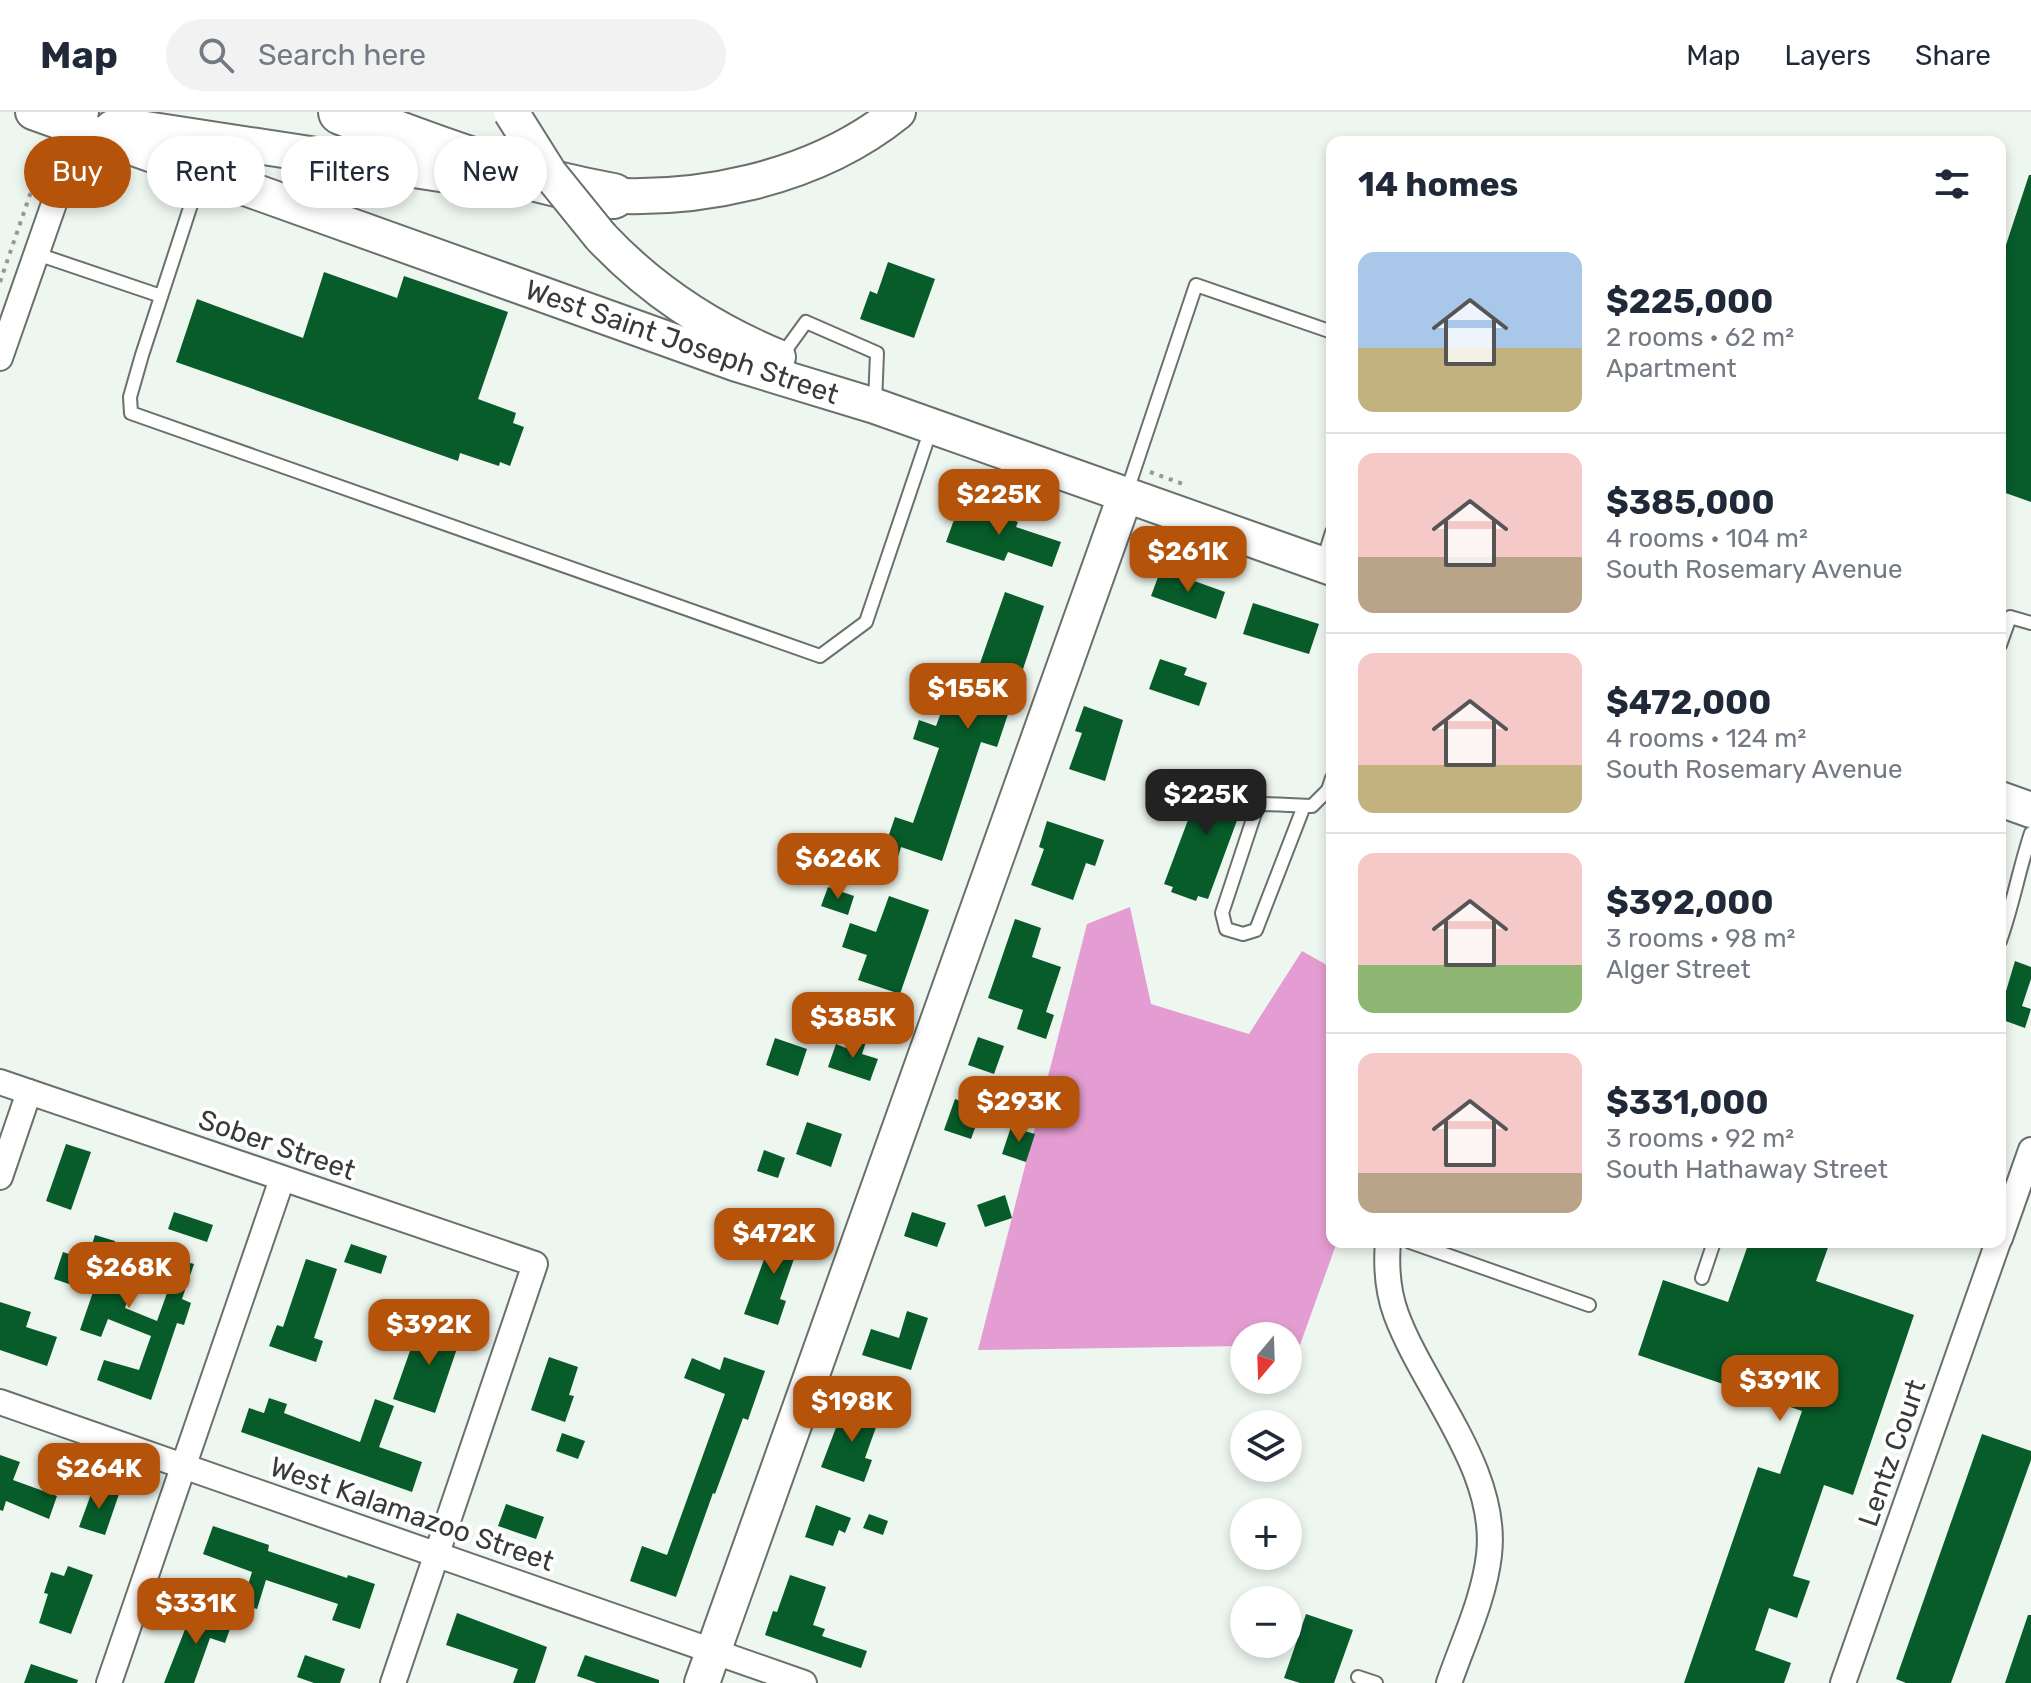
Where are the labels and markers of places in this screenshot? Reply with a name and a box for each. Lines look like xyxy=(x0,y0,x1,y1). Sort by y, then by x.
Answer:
pin: $225K xyxy=(943,469,1055,537)
pin: $261K xyxy=(1132,526,1244,594)
pin: $155K xyxy=(912,663,1024,731)
pin: $225K xyxy=(1150,769,1262,837)
pin: $626K xyxy=(782,833,894,901)
pin: $385K xyxy=(797,992,909,1060)
pin: $293K xyxy=(963,1076,1075,1144)
pin: $472K xyxy=(718,1208,830,1276)
pin: $268K xyxy=(73,1242,185,1310)
pin: $392K xyxy=(373,1299,485,1367)
pin: $391K xyxy=(1724,1355,1836,1423)
pin: $198K xyxy=(796,1376,908,1444)
pin: $264K xyxy=(43,1443,155,1511)
pin: $331K xyxy=(140,1578,252,1646)

